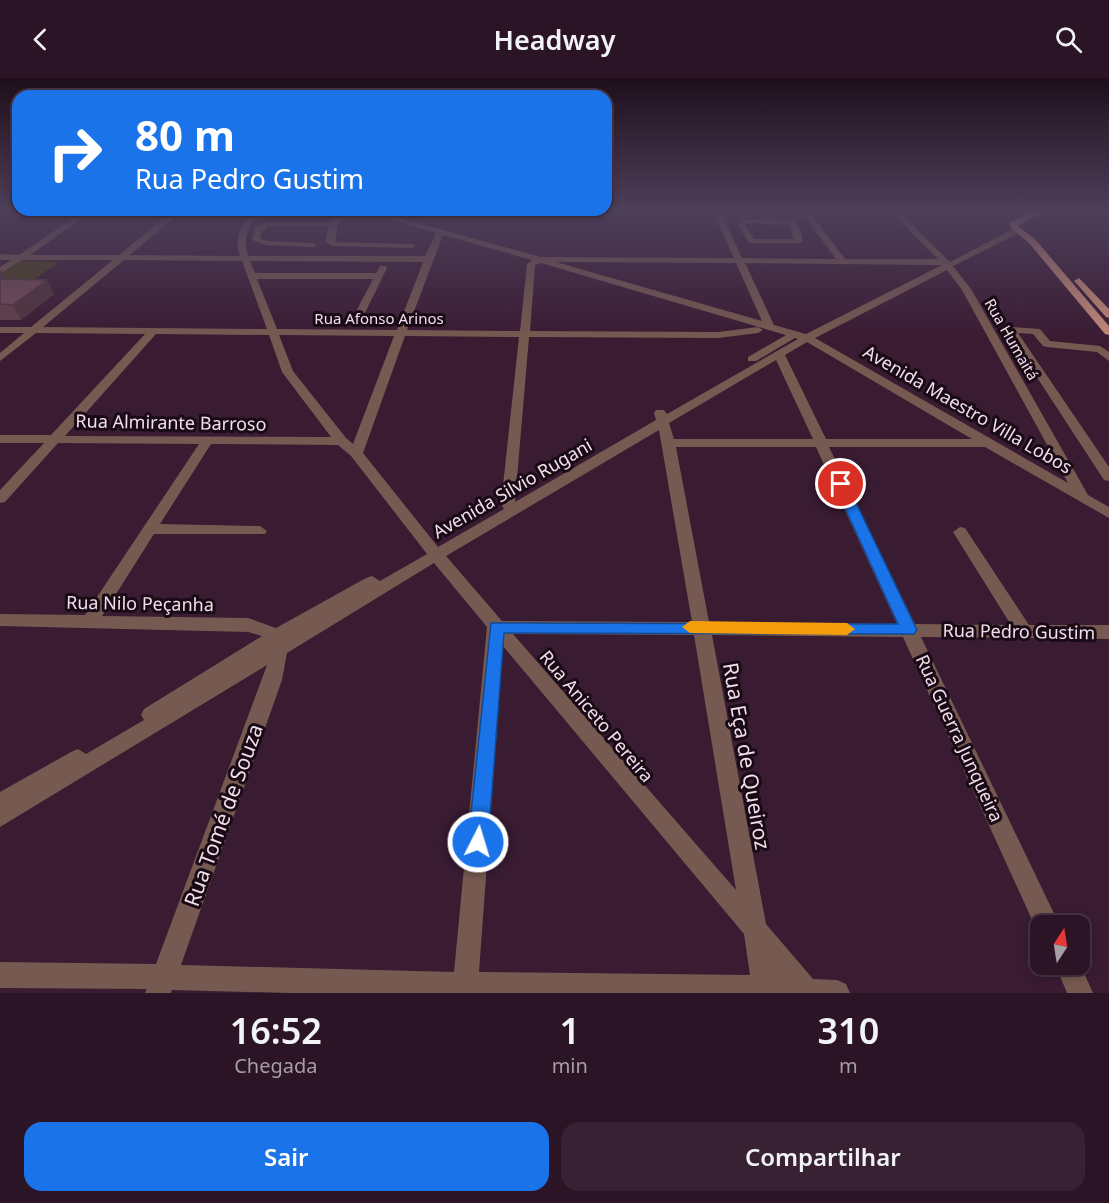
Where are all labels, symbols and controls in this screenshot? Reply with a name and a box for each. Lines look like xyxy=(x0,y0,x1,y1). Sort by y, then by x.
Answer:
text: Headway xyxy=(494,21,615,58)
icon: back xyxy=(24,23,57,56)
icon: search xyxy=(1052,23,1085,56)
text: 80 m xyxy=(135,106,235,163)
icon: right xyxy=(36,114,114,192)
text: Rua Pedro Gustim xyxy=(135,160,364,197)
street label: Rua Humaitá xyxy=(980,294,1044,384)
street label: Rua Afonso Arinos xyxy=(314,308,444,328)
street label: Avenida Maestro Villa Lobos xyxy=(859,339,1077,479)
street label: Rua Almirante Barroso xyxy=(75,408,267,436)
street label: Avenida Silvio Rugani xyxy=(428,433,596,543)
pin xyxy=(815,458,866,509)
icon: arrive xyxy=(824,467,857,500)
street label: Rua Nilo Peçanha xyxy=(66,590,214,616)
street label: Rua Pedro Gustim xyxy=(942,618,1096,644)
street label: Rua Aniceto Pereira xyxy=(535,645,659,787)
street label: Rua Guerra Junqueira xyxy=(911,650,1009,826)
street label: Rua Eça de Queiroz xyxy=(717,660,777,852)
street label: Rua Tomé de Souza xyxy=(177,720,269,910)
position arrow xyxy=(446,810,510,874)
north arrow xyxy=(1030,915,1090,975)
map controls xyxy=(1030,915,1090,975)
text: 16:52 xyxy=(230,1006,322,1055)
text: 1 xyxy=(559,1006,580,1055)
text: 310 xyxy=(818,1006,879,1055)
text: Chegada xyxy=(234,1052,317,1079)
text: min xyxy=(552,1052,588,1079)
text: m xyxy=(839,1052,858,1079)
button: Sair xyxy=(24,1122,549,1191)
button: Compartilhar xyxy=(561,1122,1085,1191)

